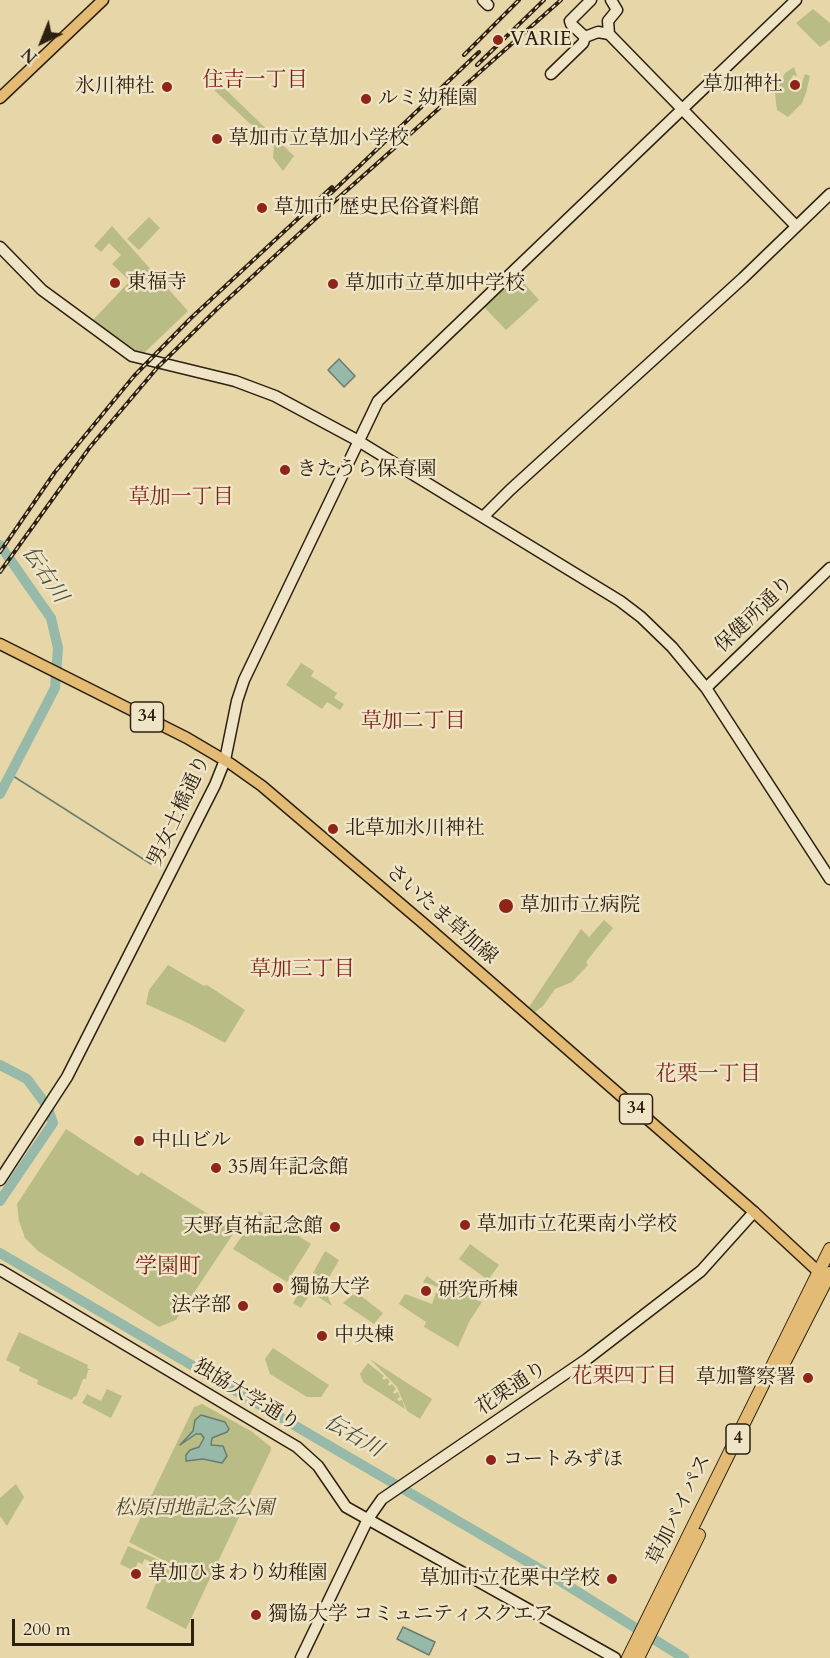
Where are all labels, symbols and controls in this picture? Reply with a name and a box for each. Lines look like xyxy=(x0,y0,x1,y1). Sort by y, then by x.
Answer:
north arrow xyxy=(12,12,72,72)
place label: VARIE xyxy=(510,28,572,52)
marker: VARIE xyxy=(491,33,505,47)
text: N xyxy=(17,42,42,68)
district label: 住吉一丁目 xyxy=(203,68,307,94)
place label: 草加神社 xyxy=(703,73,783,97)
place label: 氷川神社 xyxy=(75,75,155,99)
marker: 草加神社 xyxy=(788,78,802,92)
marker: 氷川神社 xyxy=(160,80,174,94)
place label: ルミ幼稚園 xyxy=(378,87,478,111)
marker: ルミ幼稚園 xyxy=(359,92,373,106)
place label: 草加市立草加小学校 xyxy=(229,127,409,151)
marker: 草加市立草加小学校 xyxy=(210,132,224,146)
place label: 草加市 歴史民俗資料館 xyxy=(274,196,479,220)
marker: 草加市 歴史民俗資料館 xyxy=(255,201,269,215)
place label: 東福寺 xyxy=(127,271,187,295)
place label: 草加市立草加中学校 xyxy=(345,272,525,296)
marker: 東福寺 xyxy=(108,276,122,290)
marker: 草加市立草加中学校 xyxy=(326,277,340,291)
place label: きたうら保育園 xyxy=(297,458,437,482)
marker: きたうら保育園 xyxy=(278,463,292,477)
district label: 草加一丁目 xyxy=(129,485,233,511)
water label: 伝右川 xyxy=(16,542,72,608)
street label: 保健所通り xyxy=(711,572,799,658)
road number: 34 xyxy=(130,702,164,732)
district label: 草加二丁目 xyxy=(361,709,465,735)
street label: 男女土橋通り xyxy=(144,752,216,870)
place label: 北草加氷川神社 xyxy=(345,817,485,841)
marker: 北草加氷川神社 xyxy=(326,822,340,836)
street label: さいたま草加線 xyxy=(380,860,502,970)
place label: 草加市立病院 xyxy=(520,894,640,918)
marker: 草加市立病院 xyxy=(497,897,515,915)
district label: 草加三丁目 xyxy=(250,957,354,983)
district label: 花栗一丁目 xyxy=(656,1062,760,1088)
road number: 34 xyxy=(620,1094,652,1124)
place label: 中山ビル xyxy=(151,1129,231,1153)
marker: 中山ビル xyxy=(132,1134,146,1148)
place label: 35周年記念館 xyxy=(228,1156,348,1180)
marker: 35周年記念館 xyxy=(209,1161,223,1175)
place label: 草加市立花栗南小学校 xyxy=(477,1213,677,1237)
place label: 天野貞祐記念館 xyxy=(183,1215,323,1239)
marker: 草加市立花栗南小学校 xyxy=(458,1218,472,1232)
marker: 天野貞祐記念館 xyxy=(328,1220,342,1234)
district label: 学園町 xyxy=(135,1255,201,1281)
place label: 獨協大学 xyxy=(290,1276,370,1300)
place label: 研究所棟 xyxy=(438,1279,518,1303)
marker: 獨協大学 xyxy=(271,1281,285,1295)
marker: 研究所棟 xyxy=(419,1284,433,1298)
place label: 法学部 xyxy=(171,1294,231,1318)
marker: 法学部 xyxy=(236,1299,250,1313)
place label: 中央棟 xyxy=(334,1324,394,1348)
marker: 中央棟 xyxy=(315,1329,329,1343)
street label: 独協大学通り xyxy=(188,1355,304,1437)
street label: 花栗通り xyxy=(472,1357,552,1421)
district label: 花栗四丁目 xyxy=(572,1364,676,1390)
place label: 草加警察署 xyxy=(696,1366,796,1390)
marker: 草加警察署 xyxy=(801,1371,815,1385)
water label: 伝右川 xyxy=(319,1410,387,1464)
road number: 4 xyxy=(726,1424,750,1454)
place label: コートみずほ xyxy=(503,1448,623,1472)
street label: 草加バイパス xyxy=(643,1451,717,1569)
marker: コートみずほ xyxy=(484,1453,498,1467)
park label: 松原団地記念公園 xyxy=(114,1497,274,1521)
place label: 草加ひまわり幼稚園 xyxy=(148,1562,328,1586)
marker: 草加ひまわり幼稚園 xyxy=(129,1567,143,1581)
place label: 草加市立花栗中学校 xyxy=(420,1567,600,1591)
marker: 草加市立花栗中学校 xyxy=(605,1572,619,1586)
place label: 獨協大学 コミュニティスクエア xyxy=(268,1603,553,1627)
scale bar xyxy=(15,1607,196,1645)
marker: 獨協大学 コミュニティスクエア xyxy=(249,1608,263,1622)
text: 200 m xyxy=(23,1617,71,1642)

